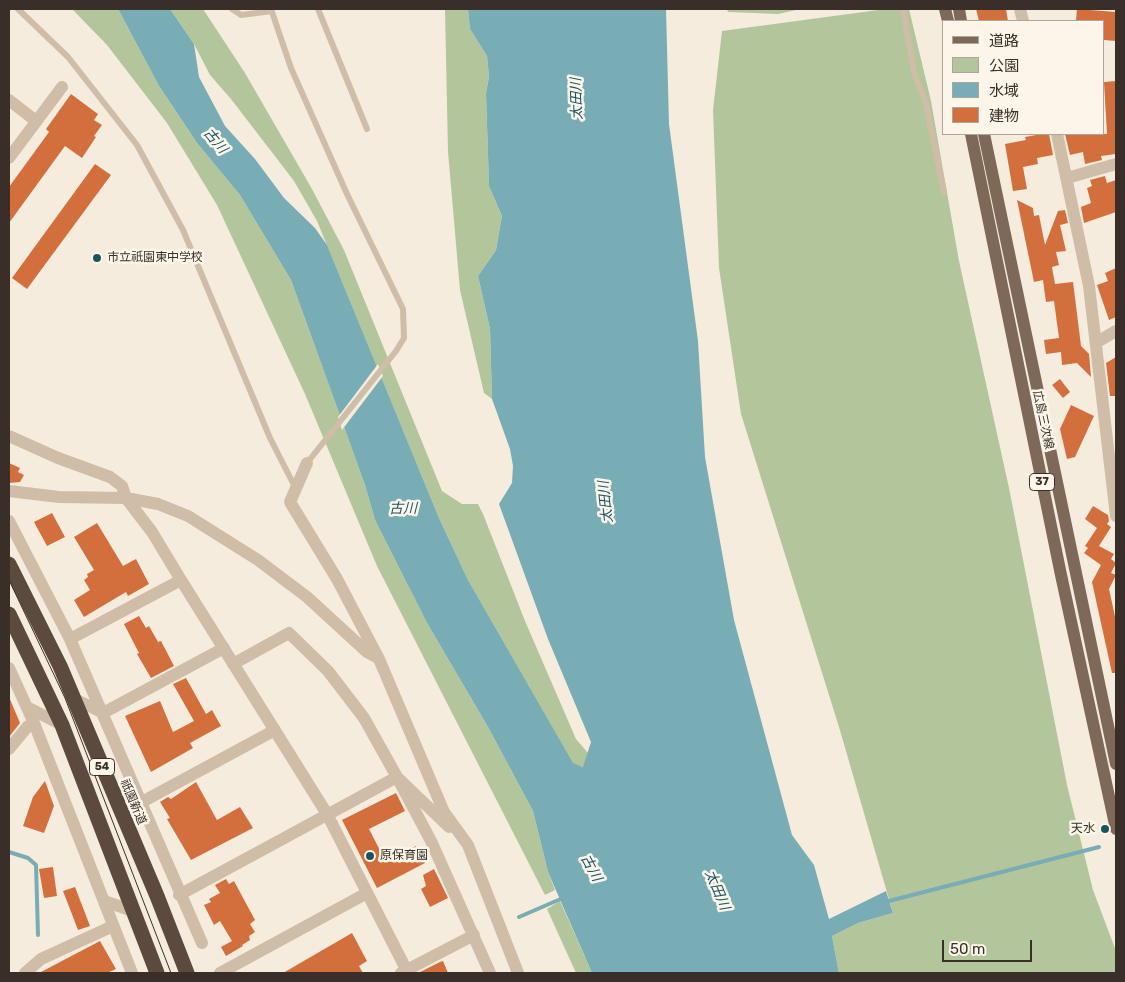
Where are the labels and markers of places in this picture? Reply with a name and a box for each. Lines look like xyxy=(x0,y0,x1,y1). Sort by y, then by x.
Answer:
place label: 市立祇園東中学校 xyxy=(107,251,203,265)
marker: 市立祇園東中学校 xyxy=(91,252,103,264)
place label: 天水 xyxy=(1071,822,1095,836)
marker: 天水 xyxy=(1099,823,1111,835)
place label: 原保育園 xyxy=(380,849,428,863)
marker: 原保育園 xyxy=(364,850,376,862)

